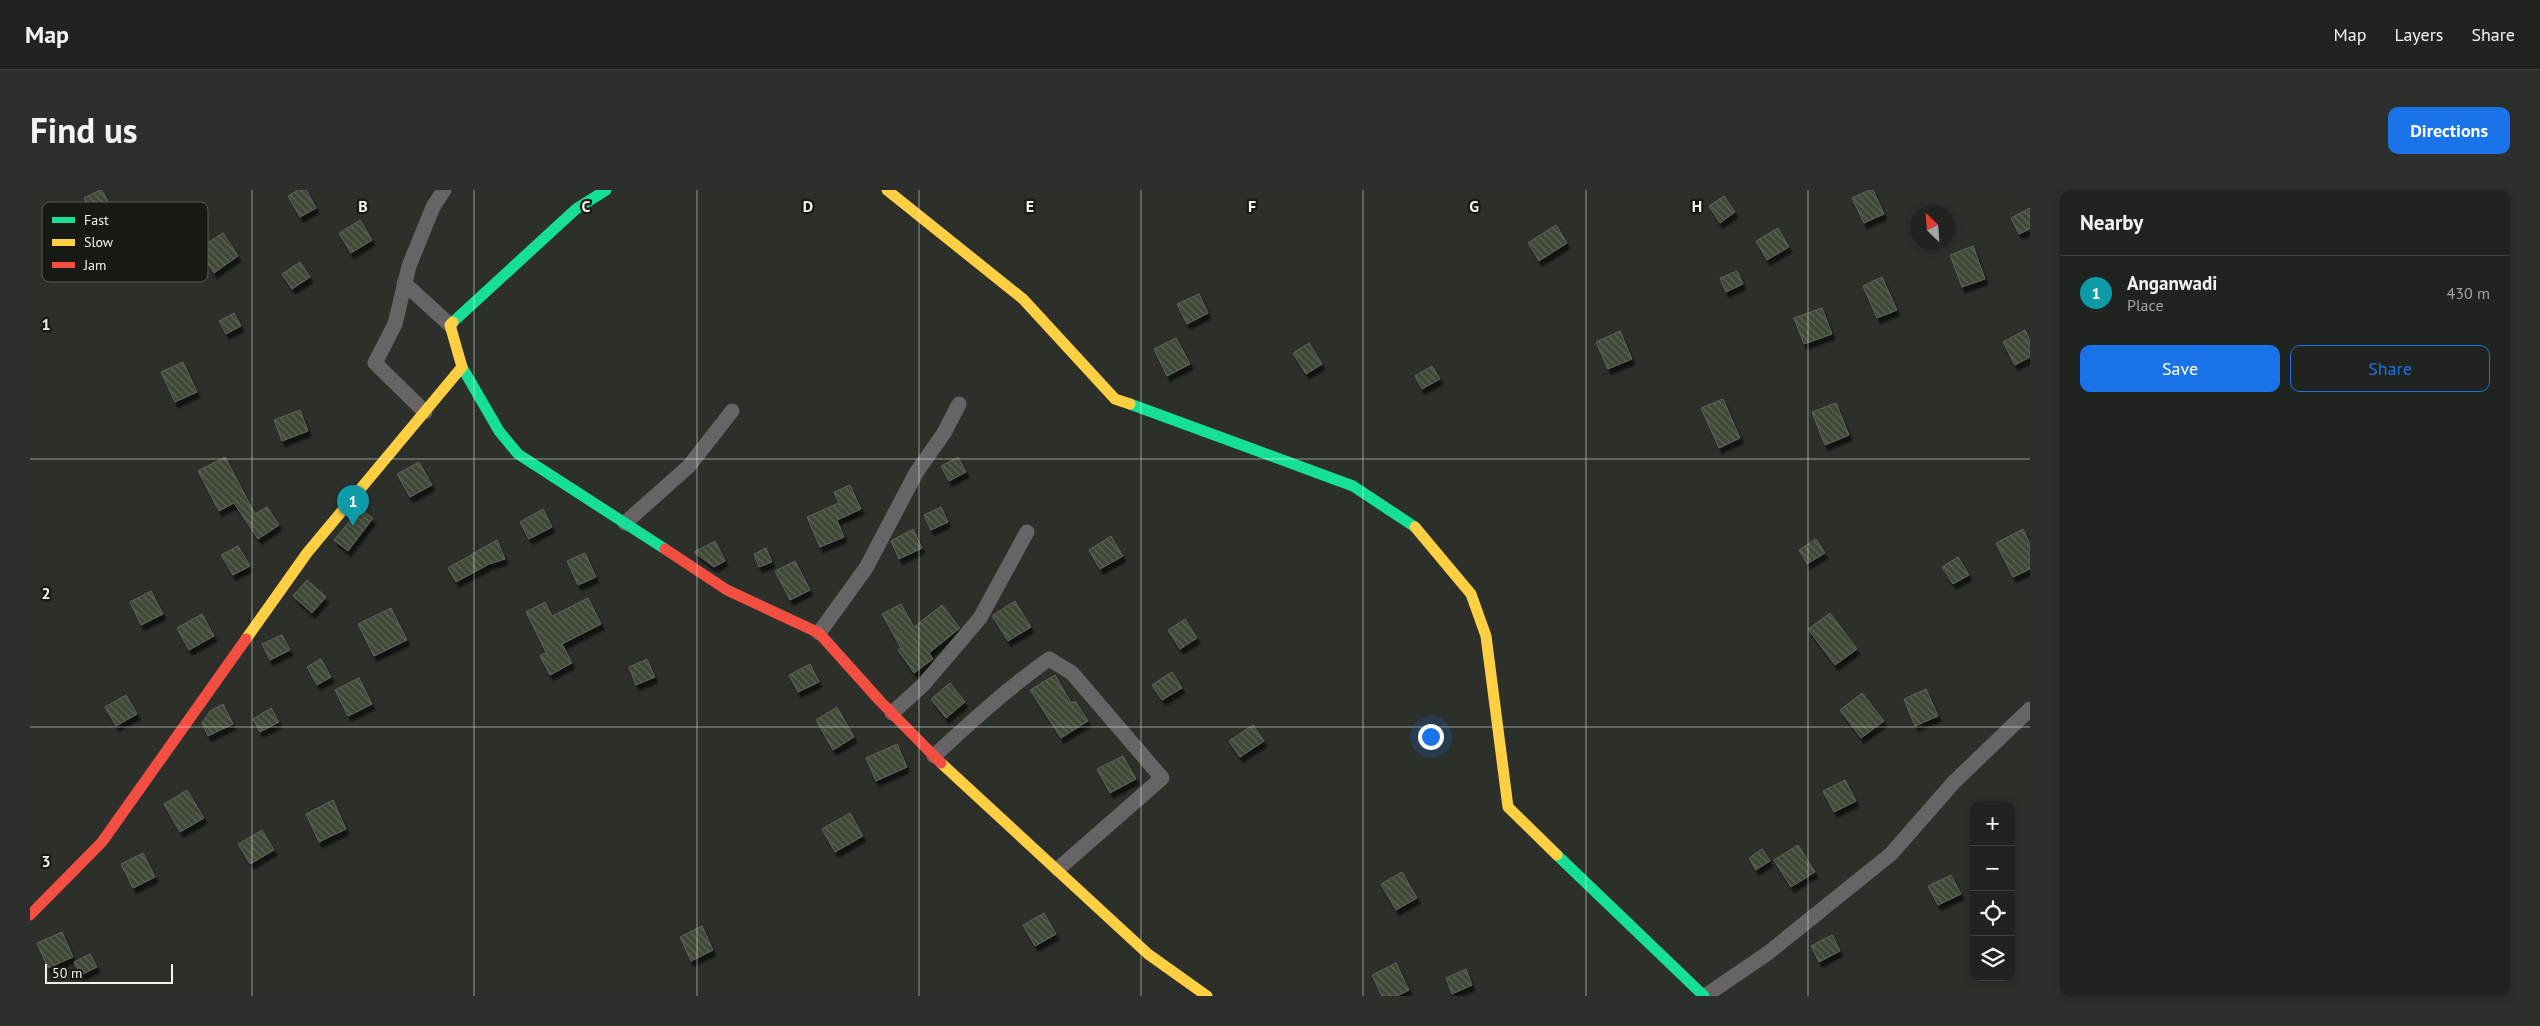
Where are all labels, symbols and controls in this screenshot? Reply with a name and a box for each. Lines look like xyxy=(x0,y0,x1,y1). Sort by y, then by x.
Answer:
text: Map xyxy=(25,19,69,50)
text: Map xyxy=(2334,23,2366,46)
text: Layers xyxy=(2394,23,2443,46)
text: Share xyxy=(2471,23,2515,46)
text: Find us xyxy=(30,107,138,153)
button: Directions xyxy=(2388,107,2510,154)
text: B xyxy=(358,196,368,216)
text: C xyxy=(582,196,591,216)
text: D xyxy=(803,196,813,216)
text: E xyxy=(1026,196,1034,216)
text: F xyxy=(1248,196,1256,216)
text: G xyxy=(1469,196,1479,216)
text: H xyxy=(1692,196,1702,216)
legend xyxy=(42,202,208,282)
north arrow xyxy=(1910,205,1955,250)
text: Nearby xyxy=(2080,209,2143,236)
text: Fast xyxy=(84,211,109,229)
text: Slow xyxy=(84,233,114,251)
text: Jam xyxy=(83,256,106,274)
text: Anganwadi xyxy=(2127,271,2217,295)
text: 1 xyxy=(2091,283,2101,303)
text: 430 m xyxy=(2447,283,2490,303)
text: Place xyxy=(2127,295,2164,315)
text: 1 xyxy=(41,314,51,334)
button: Save xyxy=(2080,345,2280,392)
button: Share xyxy=(2290,345,2490,392)
pin: 1 xyxy=(337,485,369,526)
text: 2 xyxy=(41,583,51,603)
your location xyxy=(1418,724,1444,750)
map controls xyxy=(1970,801,2015,981)
button: + xyxy=(1970,801,2015,846)
button: − xyxy=(1970,846,2015,891)
text: 3 xyxy=(41,851,51,871)
button: locate xyxy=(1970,891,2015,936)
button: layers xyxy=(1970,936,2015,981)
scale bar xyxy=(45,961,172,984)
text: 50 m xyxy=(52,964,82,982)

